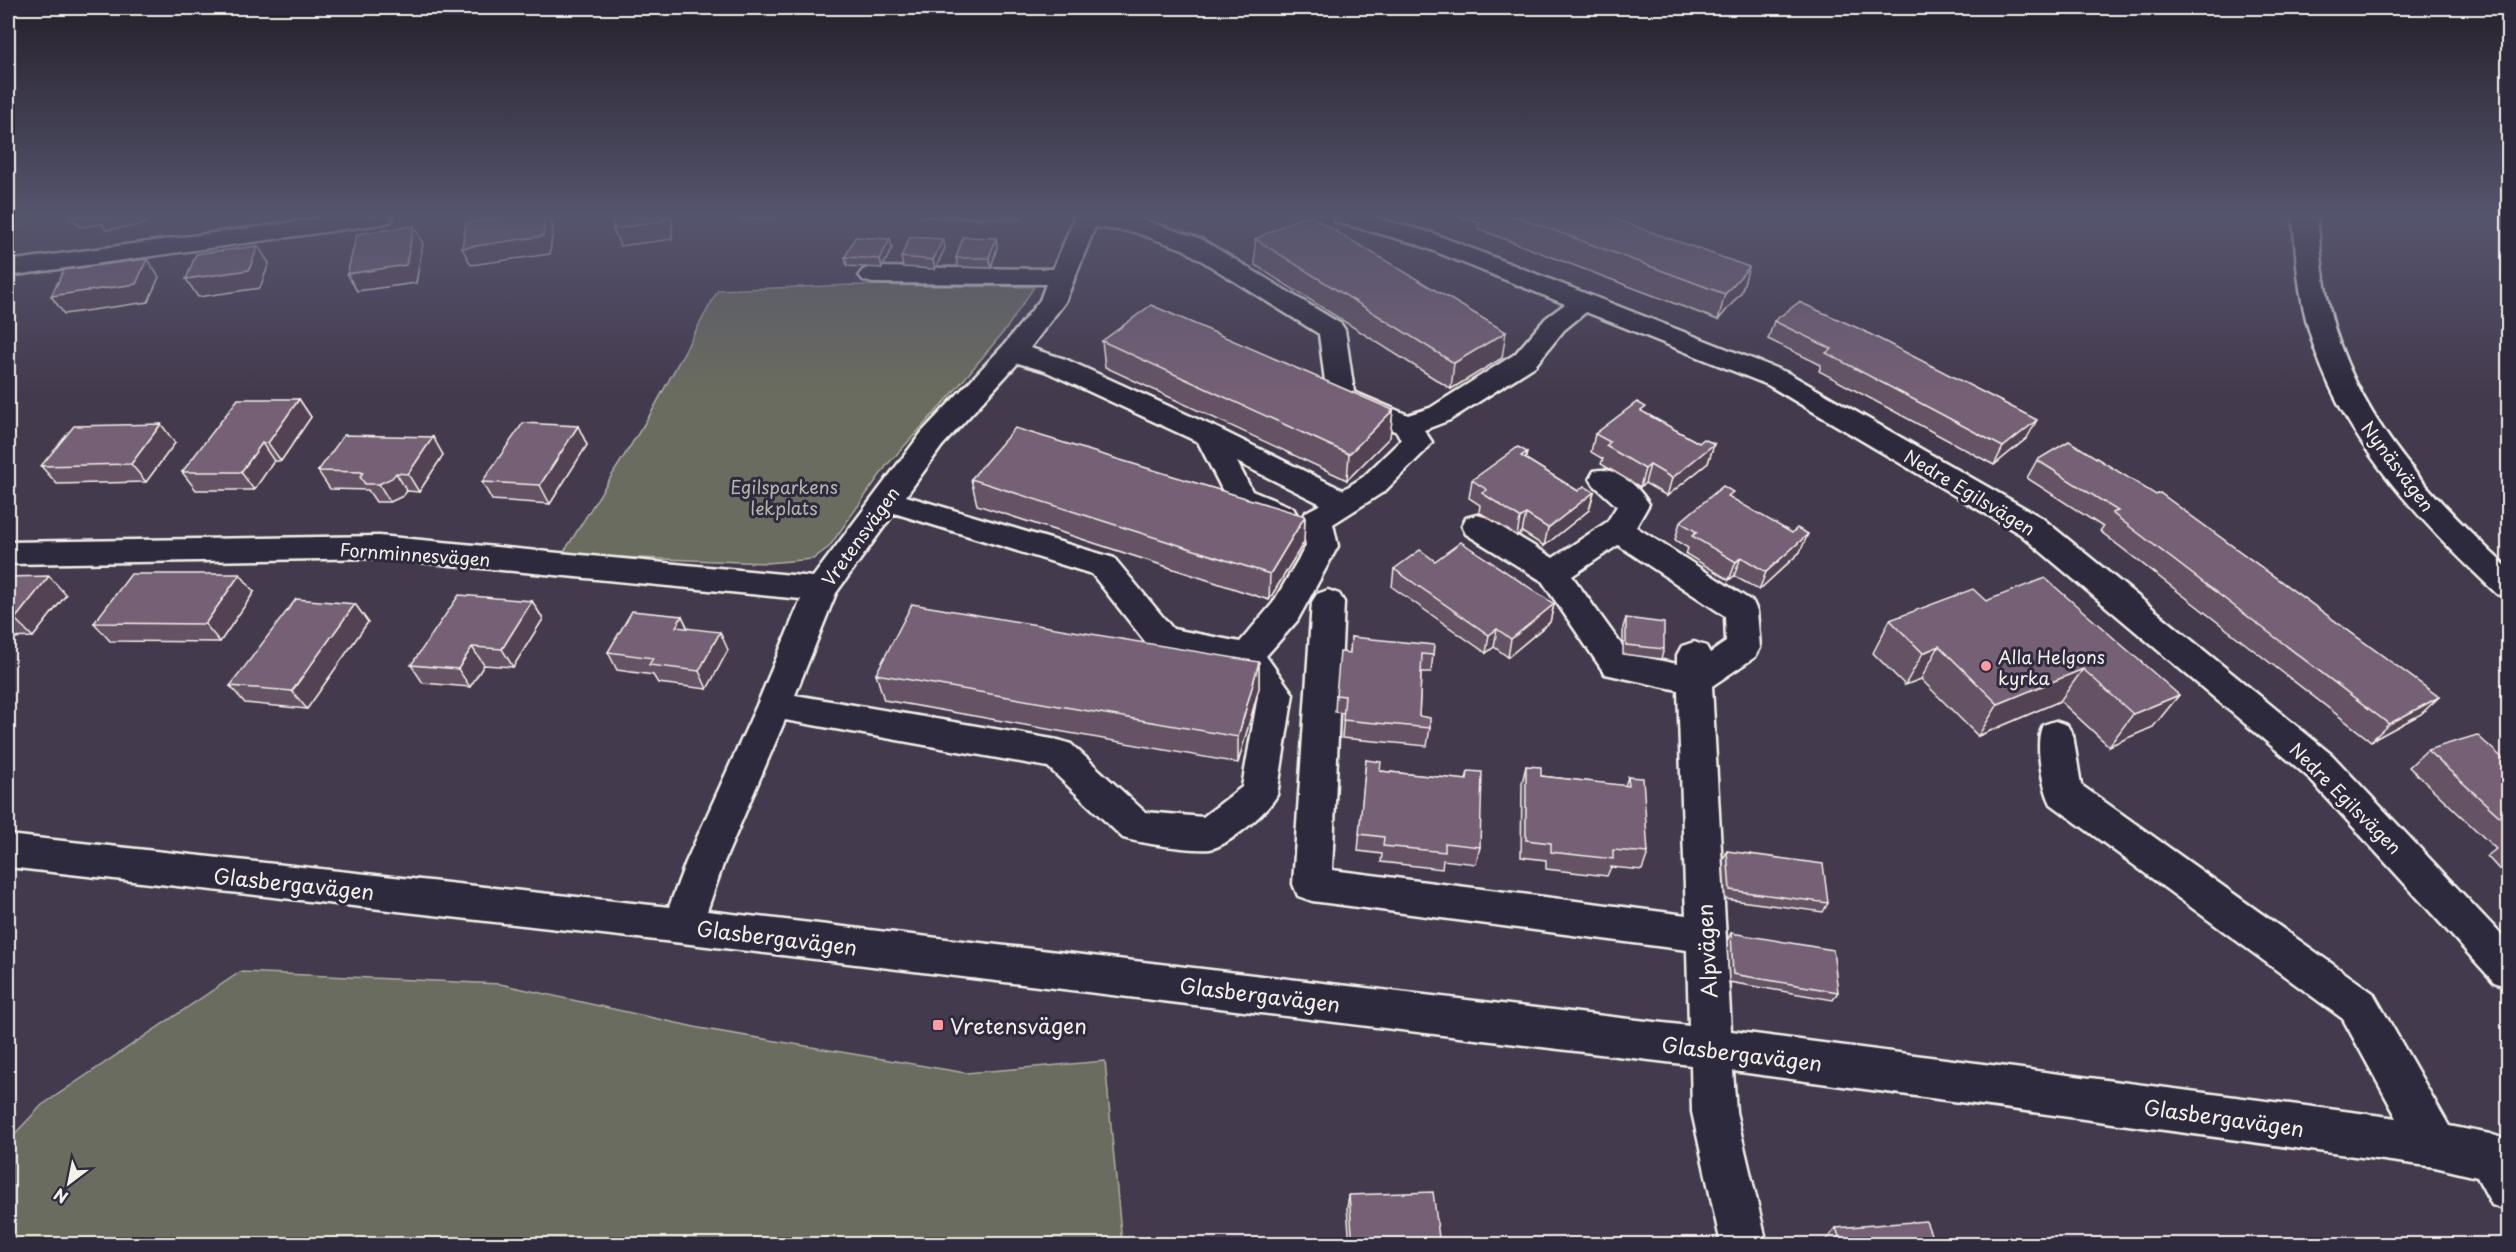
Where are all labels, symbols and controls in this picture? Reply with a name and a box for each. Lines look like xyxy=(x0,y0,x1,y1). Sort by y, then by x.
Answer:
street label: Nynäsvägen xyxy=(2355,415,2441,517)
street label: Nedre Egilsvägen xyxy=(1899,442,2041,542)
park label: Egilsparkens lekplats xyxy=(730,473,838,521)
street label: Vretensvägen xyxy=(815,481,905,591)
street label: Fornminnesvägen xyxy=(339,535,491,573)
place label: Alla Helgons kyrka xyxy=(1998,643,2105,691)
marker: Alla Helgons kyrka xyxy=(1979,659,1993,673)
street label: Nedre Egilsvägen xyxy=(2284,736,2408,860)
street label: Glasbergavägen xyxy=(212,859,376,907)
street label: Alpvägen xyxy=(1688,903,1724,999)
street label: Glasbergavägen xyxy=(695,911,859,963)
street label: Glasbergavägen xyxy=(1178,968,1342,1020)
place label: Vretensvägen xyxy=(950,1009,1087,1041)
marker: Vretensvägen xyxy=(931,1018,945,1032)
street label: Glasbergavägen xyxy=(1660,1027,1824,1079)
street label: Glasbergavägen xyxy=(2142,1090,2306,1144)
north arrow xyxy=(39,1153,99,1213)
text: N xyxy=(49,1183,72,1210)

